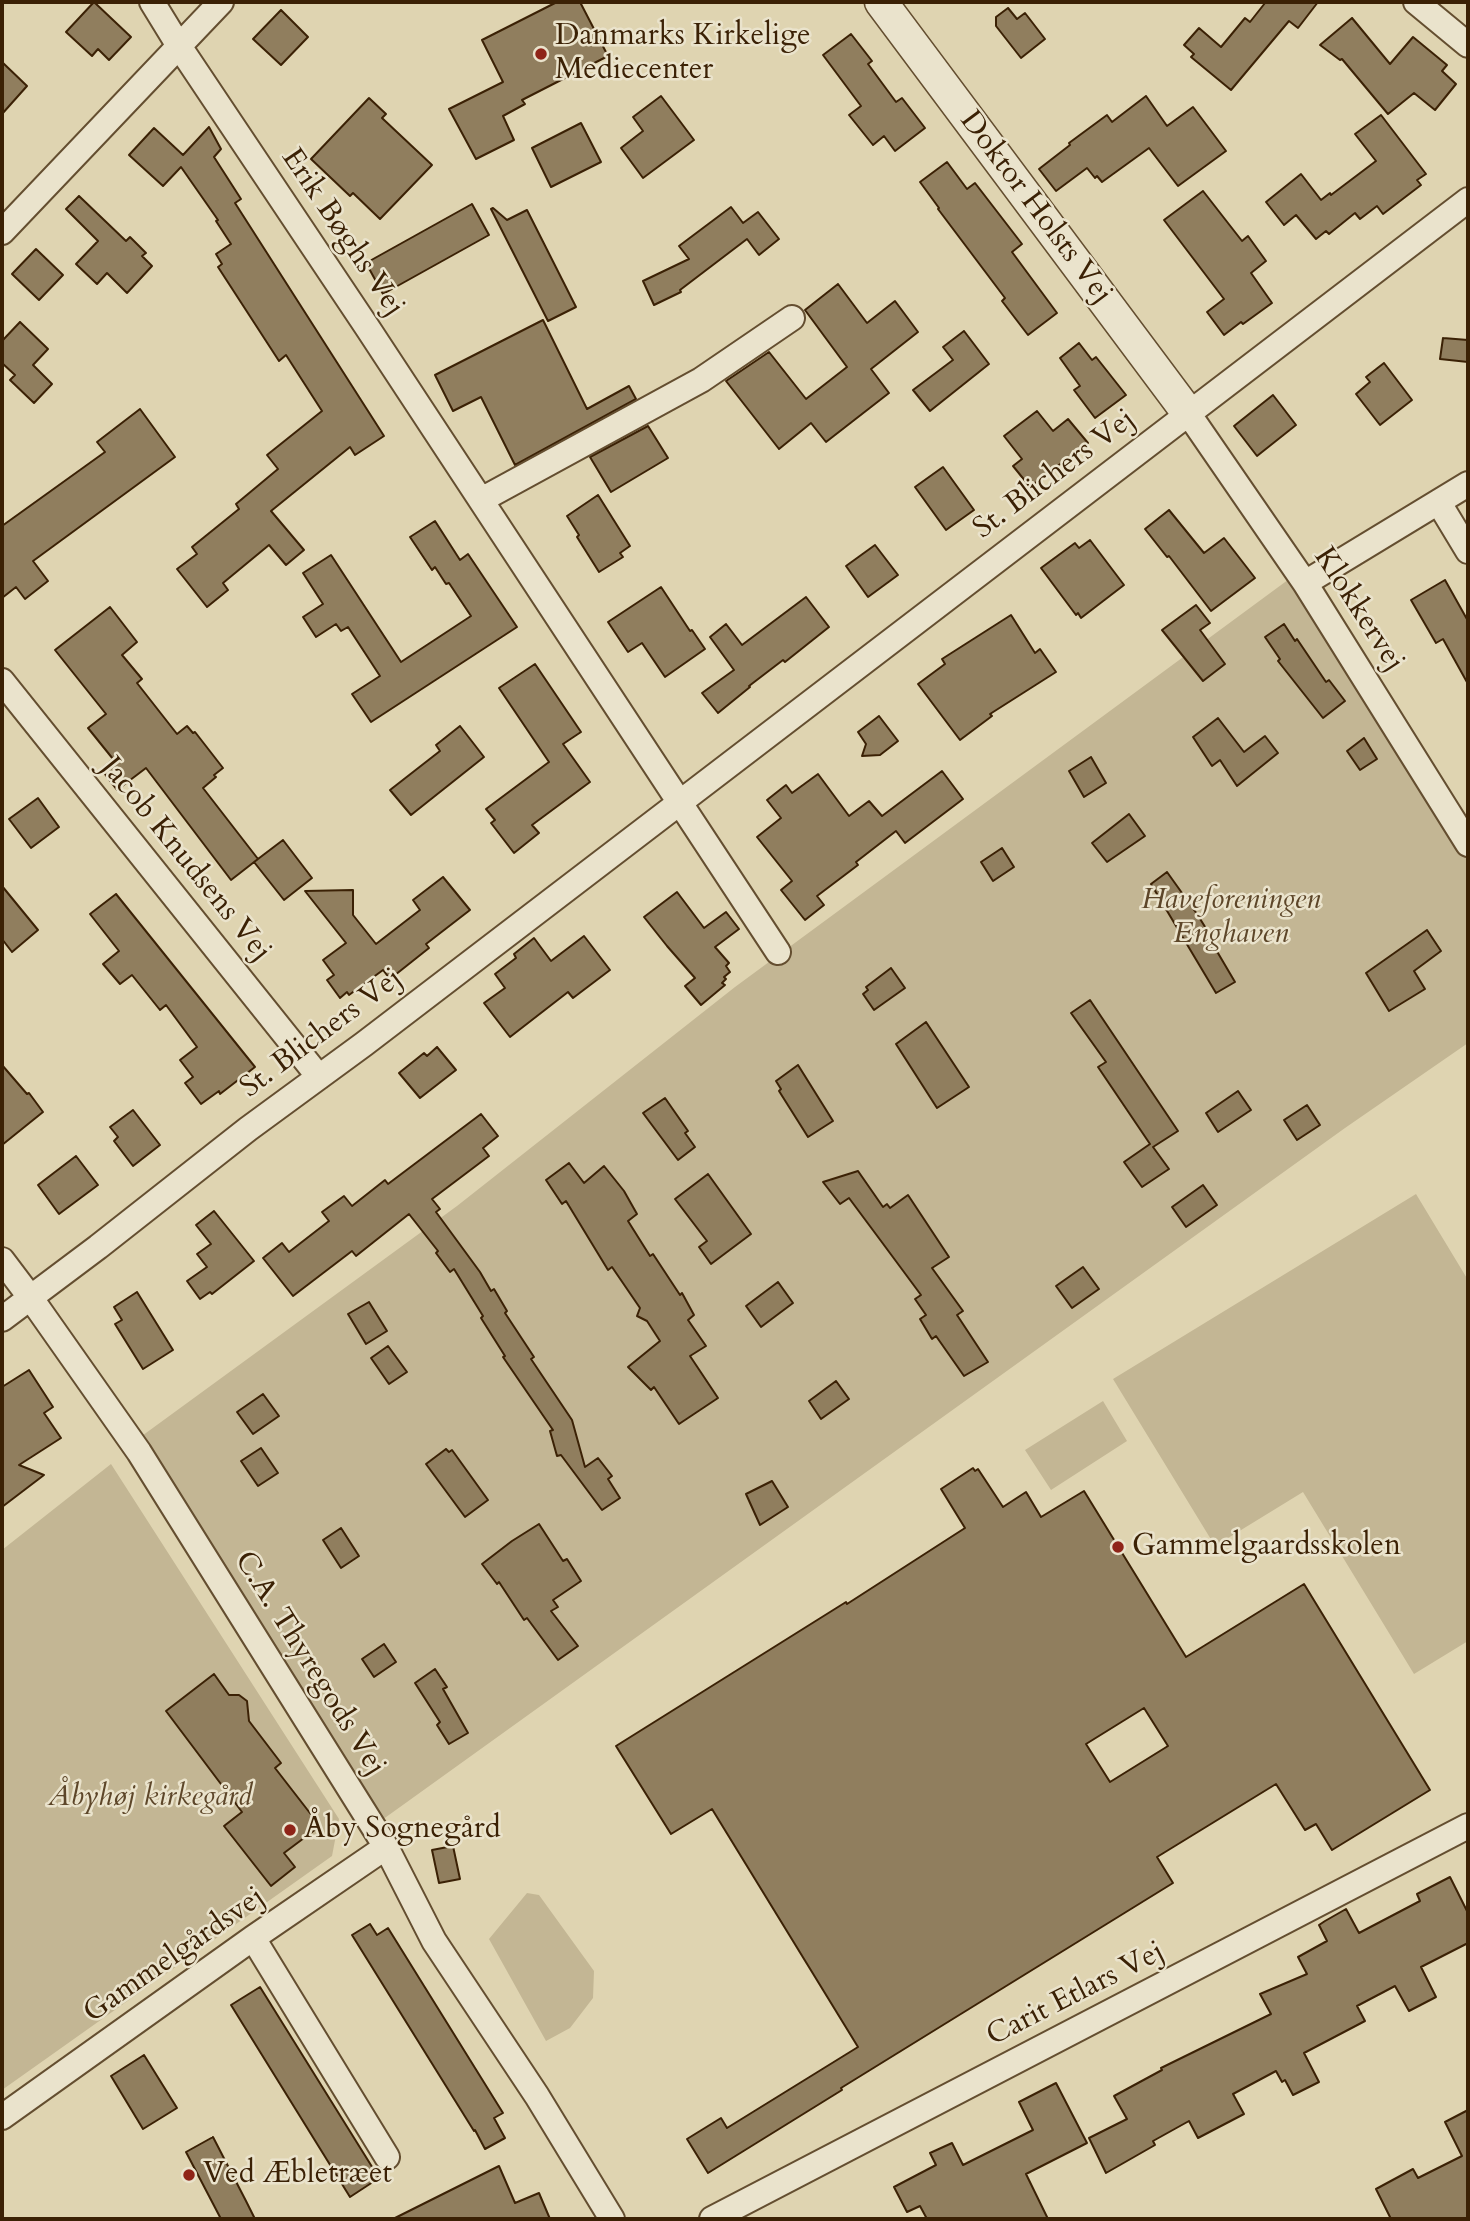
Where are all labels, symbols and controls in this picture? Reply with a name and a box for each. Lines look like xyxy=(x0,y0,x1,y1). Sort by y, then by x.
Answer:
place label: Danmarks Kirkelige Mediecenter xyxy=(555,19,811,90)
marker: Danmarks Kirkelige Mediecenter xyxy=(533,46,549,62)
street label: Doktor Holsts Vej xyxy=(951,105,1119,311)
street label: Erik Bøghs Vej xyxy=(273,142,411,324)
street label: St. Blichers Vej xyxy=(967,402,1143,548)
street label: Klokkervej xyxy=(1305,541,1411,679)
street label: Jacob Knudsens Vej xyxy=(92,751,278,969)
park label: Haveforeningen Enghaven xyxy=(1141,883,1321,954)
street label: St. Blichers Vej xyxy=(234,961,410,1107)
place label: Gammelgaardsskolen xyxy=(1132,1529,1401,1565)
marker: Gammelgaardsskolen xyxy=(1110,1539,1126,1555)
street label: C.A. Thyregods Vej xyxy=(225,1545,393,1783)
park label: Åbyhøj kirkegård xyxy=(48,1780,252,1816)
place label: Åby Sognegård xyxy=(304,1812,501,1848)
marker: Åby Sognegård xyxy=(282,1822,298,1838)
street label: Gammelgårdsvej xyxy=(78,1880,272,2032)
street label: Carit Etlars Vej xyxy=(981,1935,1171,2055)
place label: Ved Æbletræet xyxy=(203,2157,392,2193)
marker: Ved Æbletræet xyxy=(181,2167,197,2183)

